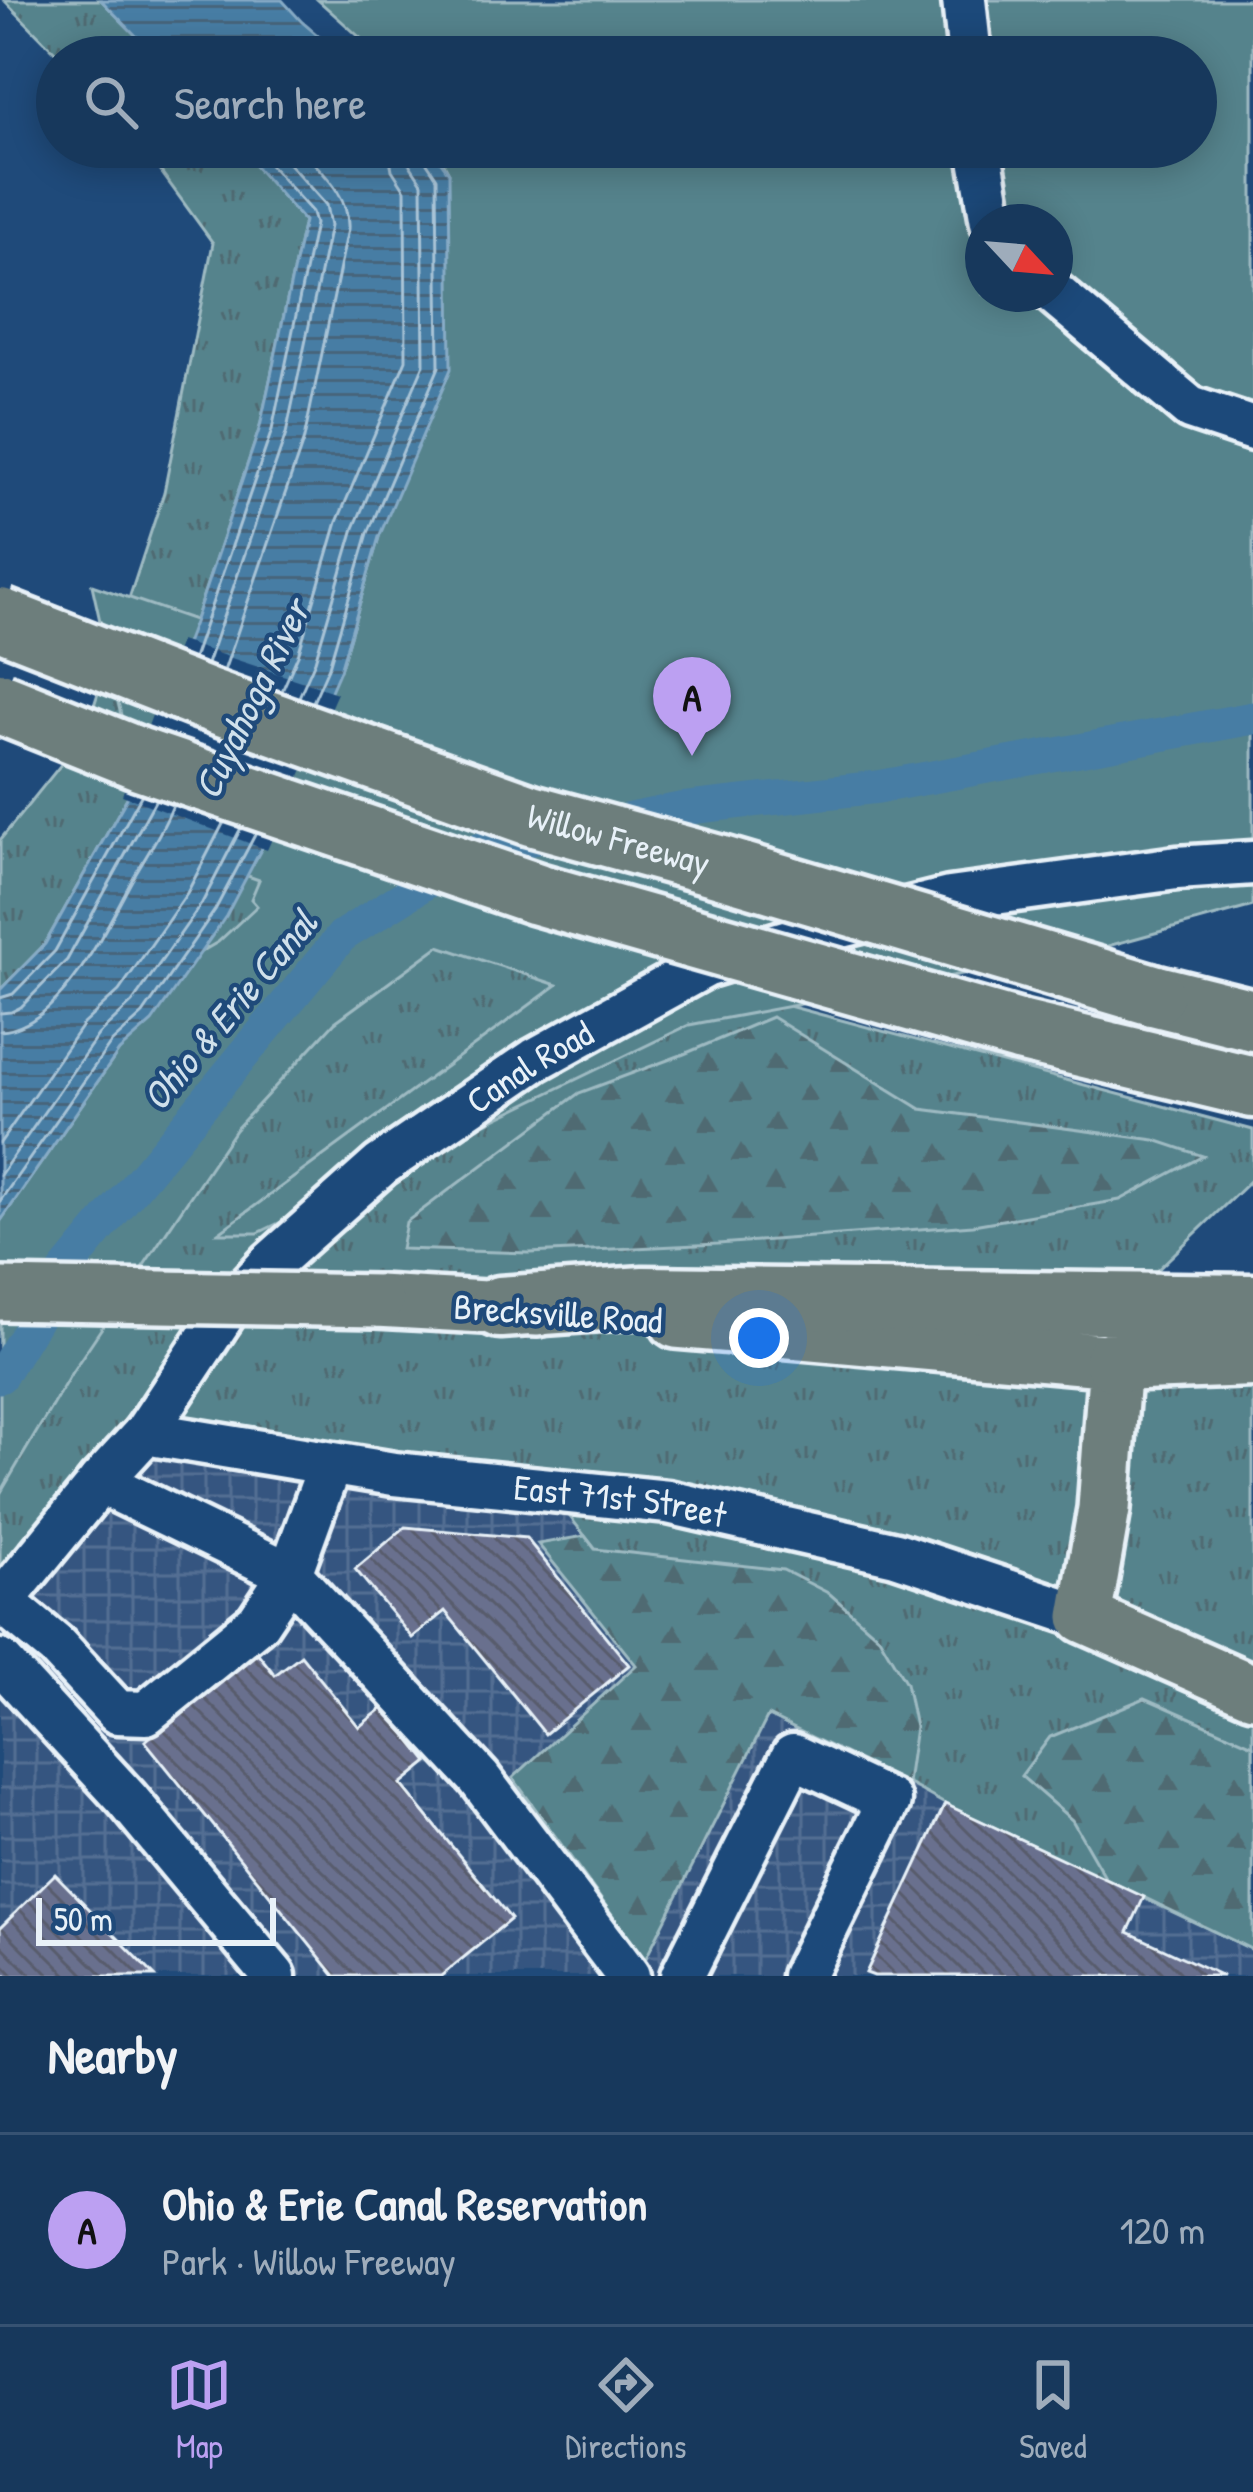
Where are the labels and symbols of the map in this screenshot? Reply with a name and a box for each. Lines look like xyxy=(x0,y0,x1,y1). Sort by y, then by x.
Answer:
north arrow xyxy=(965,204,1073,312)
water label: Cuyahoga River xyxy=(180,587,324,807)
pin: A xyxy=(653,657,731,756)
street label: Willow Freeway xyxy=(522,790,716,887)
water label: Ohio & Erie Canal xyxy=(129,897,329,1121)
street label: Canal Road xyxy=(456,1008,601,1124)
street label: Brecksville Road xyxy=(452,1281,664,1344)
your location xyxy=(729,1308,789,1368)
street label: East 71st Street xyxy=(512,1461,732,1539)
scale bar xyxy=(36,1892,276,1945)

